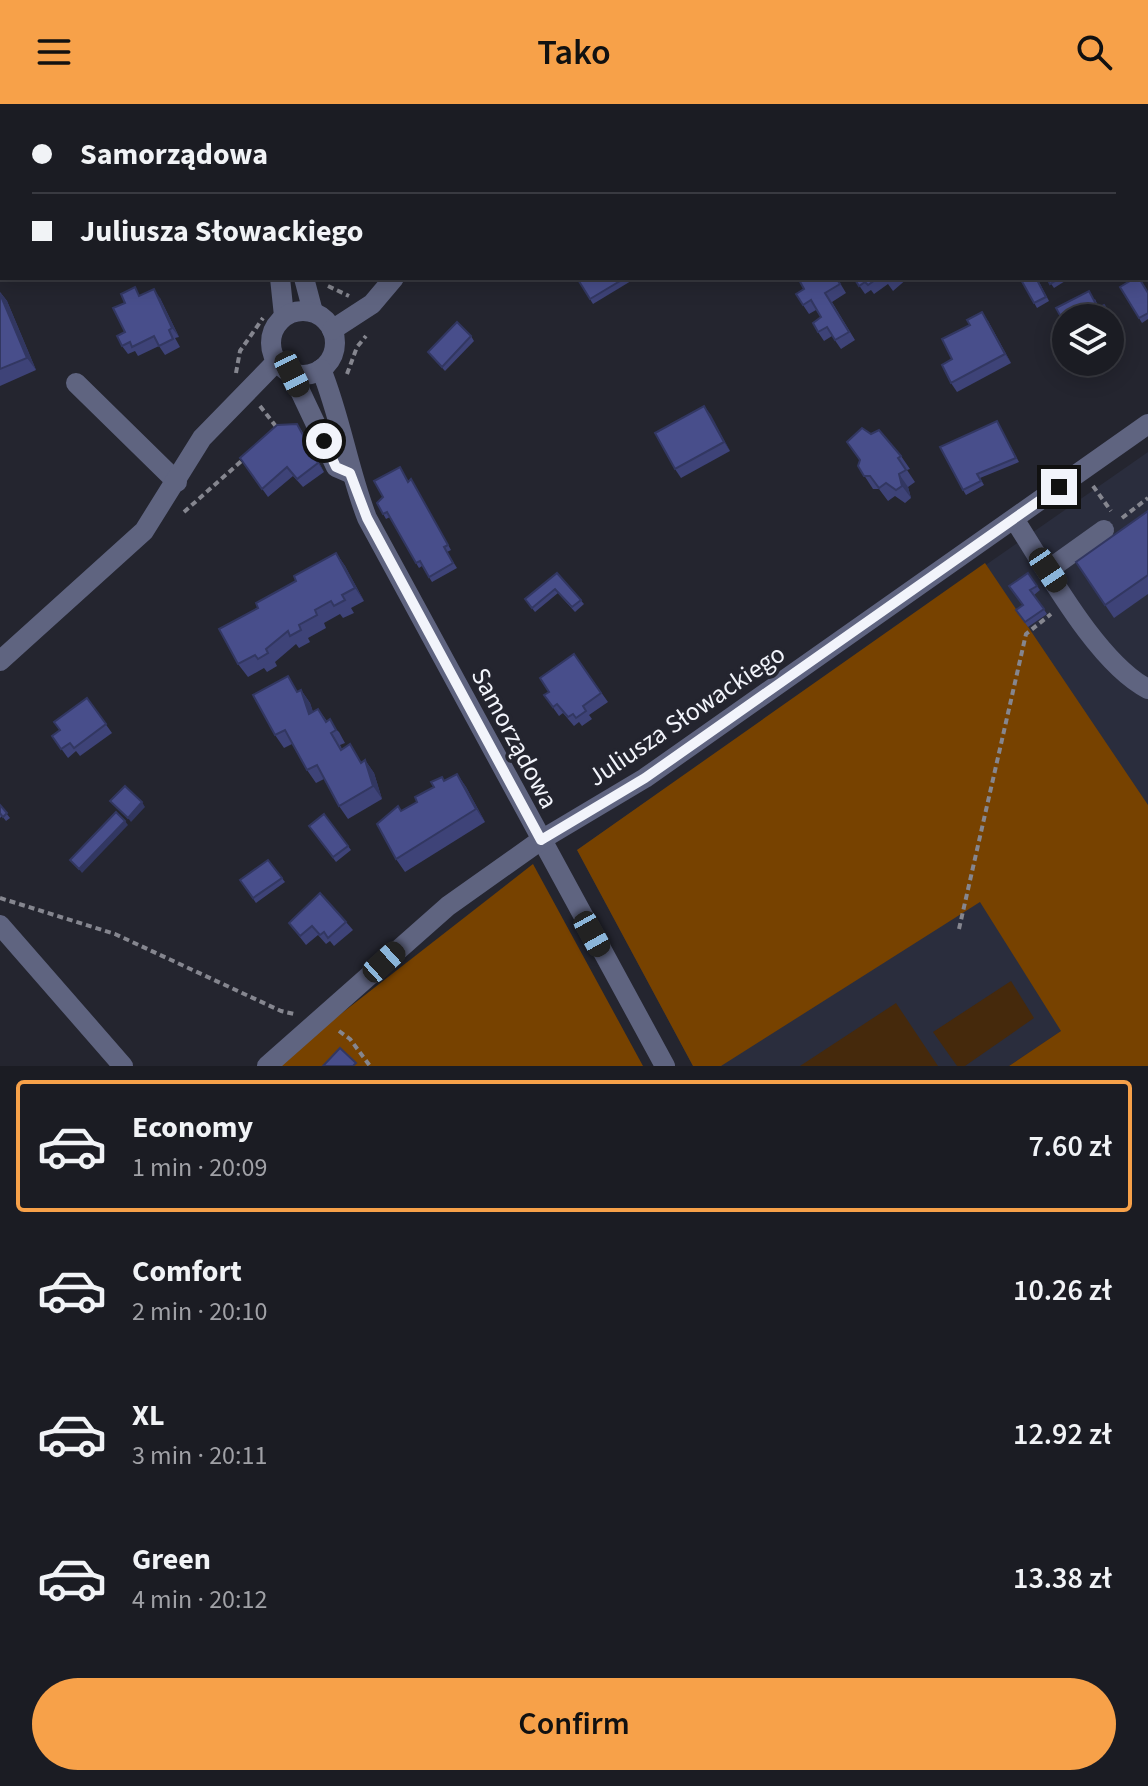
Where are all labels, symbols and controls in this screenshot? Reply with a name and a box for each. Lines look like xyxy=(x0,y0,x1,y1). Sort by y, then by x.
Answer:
text: Tako xyxy=(537,27,611,78)
icon: menu xyxy=(32,30,76,74)
icon: search xyxy=(1072,30,1116,74)
text: Samorządowa xyxy=(80,133,268,176)
text: Juliusza Słowackiego xyxy=(80,210,363,253)
map controls xyxy=(1052,304,1124,376)
button: layers xyxy=(1052,304,1124,376)
car xyxy=(271,347,313,401)
route start xyxy=(306,423,342,459)
route end xyxy=(1041,469,1077,505)
car xyxy=(1025,543,1071,597)
street label: Juliusza Słowackiego xyxy=(580,635,792,795)
street label: Samorządowa xyxy=(462,661,567,815)
car xyxy=(570,907,614,961)
car xyxy=(358,937,410,987)
text: Economy xyxy=(132,1106,253,1149)
icon: car xyxy=(36,1110,108,1182)
text: 7.60 zł xyxy=(1028,1125,1112,1168)
text: 1 min · 20:09 xyxy=(132,1149,267,1186)
text: Comfort xyxy=(132,1250,242,1293)
icon: car xyxy=(36,1254,108,1326)
text: 10.26 zł xyxy=(1013,1269,1112,1312)
text: 2 min · 20:10 xyxy=(132,1293,267,1330)
text: XL xyxy=(132,1394,165,1437)
icon: car xyxy=(36,1398,108,1470)
text: 12.92 zł xyxy=(1013,1413,1112,1456)
text: 3 min · 20:11 xyxy=(132,1437,267,1474)
text: Green xyxy=(132,1538,211,1581)
icon: car xyxy=(36,1542,108,1614)
text: 13.38 zł xyxy=(1013,1557,1112,1600)
text: 4 min · 20:12 xyxy=(132,1581,267,1618)
button: Confirm xyxy=(32,1678,1116,1770)

